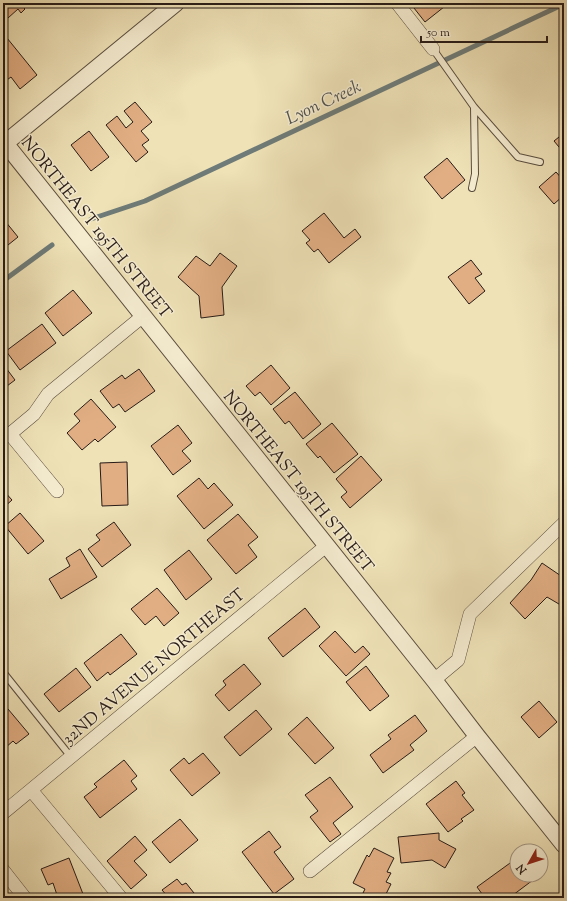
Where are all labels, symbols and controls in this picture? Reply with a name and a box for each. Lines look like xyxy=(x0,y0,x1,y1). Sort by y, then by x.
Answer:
scale bar xyxy=(421,18,547,44)
text: 50 m xyxy=(426,24,450,42)
water label: Lyon Creek xyxy=(282,75,366,133)
street label: NORTHEAST 195TH STREET xyxy=(14,132,176,324)
street label: NORTHEAST 195TH STREET xyxy=(216,386,378,578)
street label: 32ND AVENUE NORTHEAST xyxy=(58,584,251,751)
north arrow xyxy=(509,843,549,883)
text: N xyxy=(513,860,532,878)

